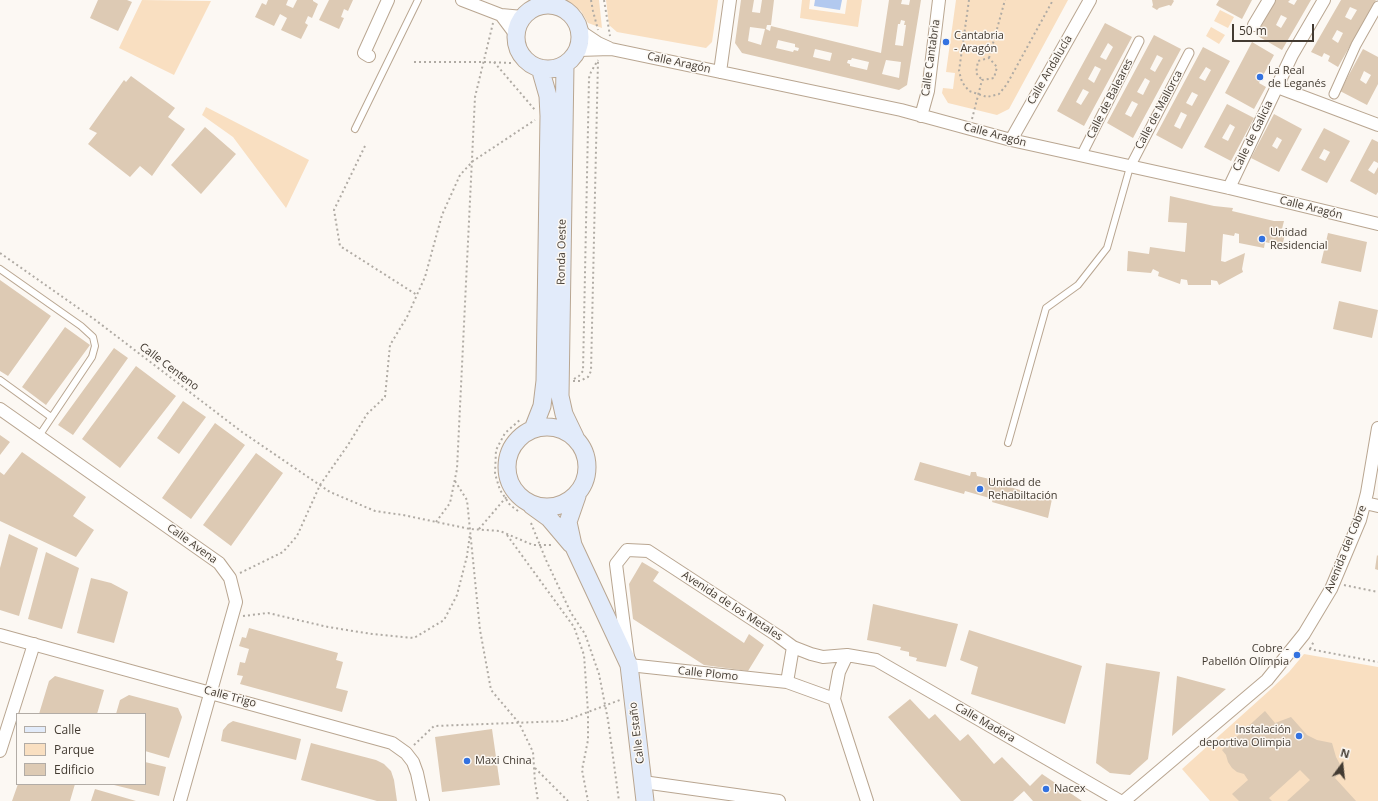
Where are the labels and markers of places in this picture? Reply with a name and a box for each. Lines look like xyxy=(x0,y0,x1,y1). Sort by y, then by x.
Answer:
place label: Cantabria - Aragón xyxy=(954,29,1004,55)
marker: Cantabria - Aragón xyxy=(941,37,951,47)
place label: La Real de Leganés xyxy=(1268,64,1326,90)
marker: La Real de Leganés xyxy=(1255,72,1265,82)
place label: Unidad Residencial xyxy=(1270,226,1328,252)
marker: Unidad Residencial xyxy=(1257,234,1267,244)
place label: Unidad de Rehabiltación xyxy=(988,476,1058,502)
marker: Unidad de Rehabiltación xyxy=(975,484,985,494)
place label: Cobre - Pabellón Olímpia xyxy=(1202,642,1289,668)
marker: Cobre - Pabellón Olímpia xyxy=(1292,650,1302,660)
place label: Instalación deportiva Olimpia xyxy=(1199,723,1291,749)
marker: Instalación deportiva Olimpia xyxy=(1294,731,1304,741)
place label: Maxi China xyxy=(475,754,532,768)
marker: Maxi China xyxy=(462,756,472,766)
place label: Nacex xyxy=(1054,782,1086,796)
marker: Nacex xyxy=(1041,784,1051,794)

